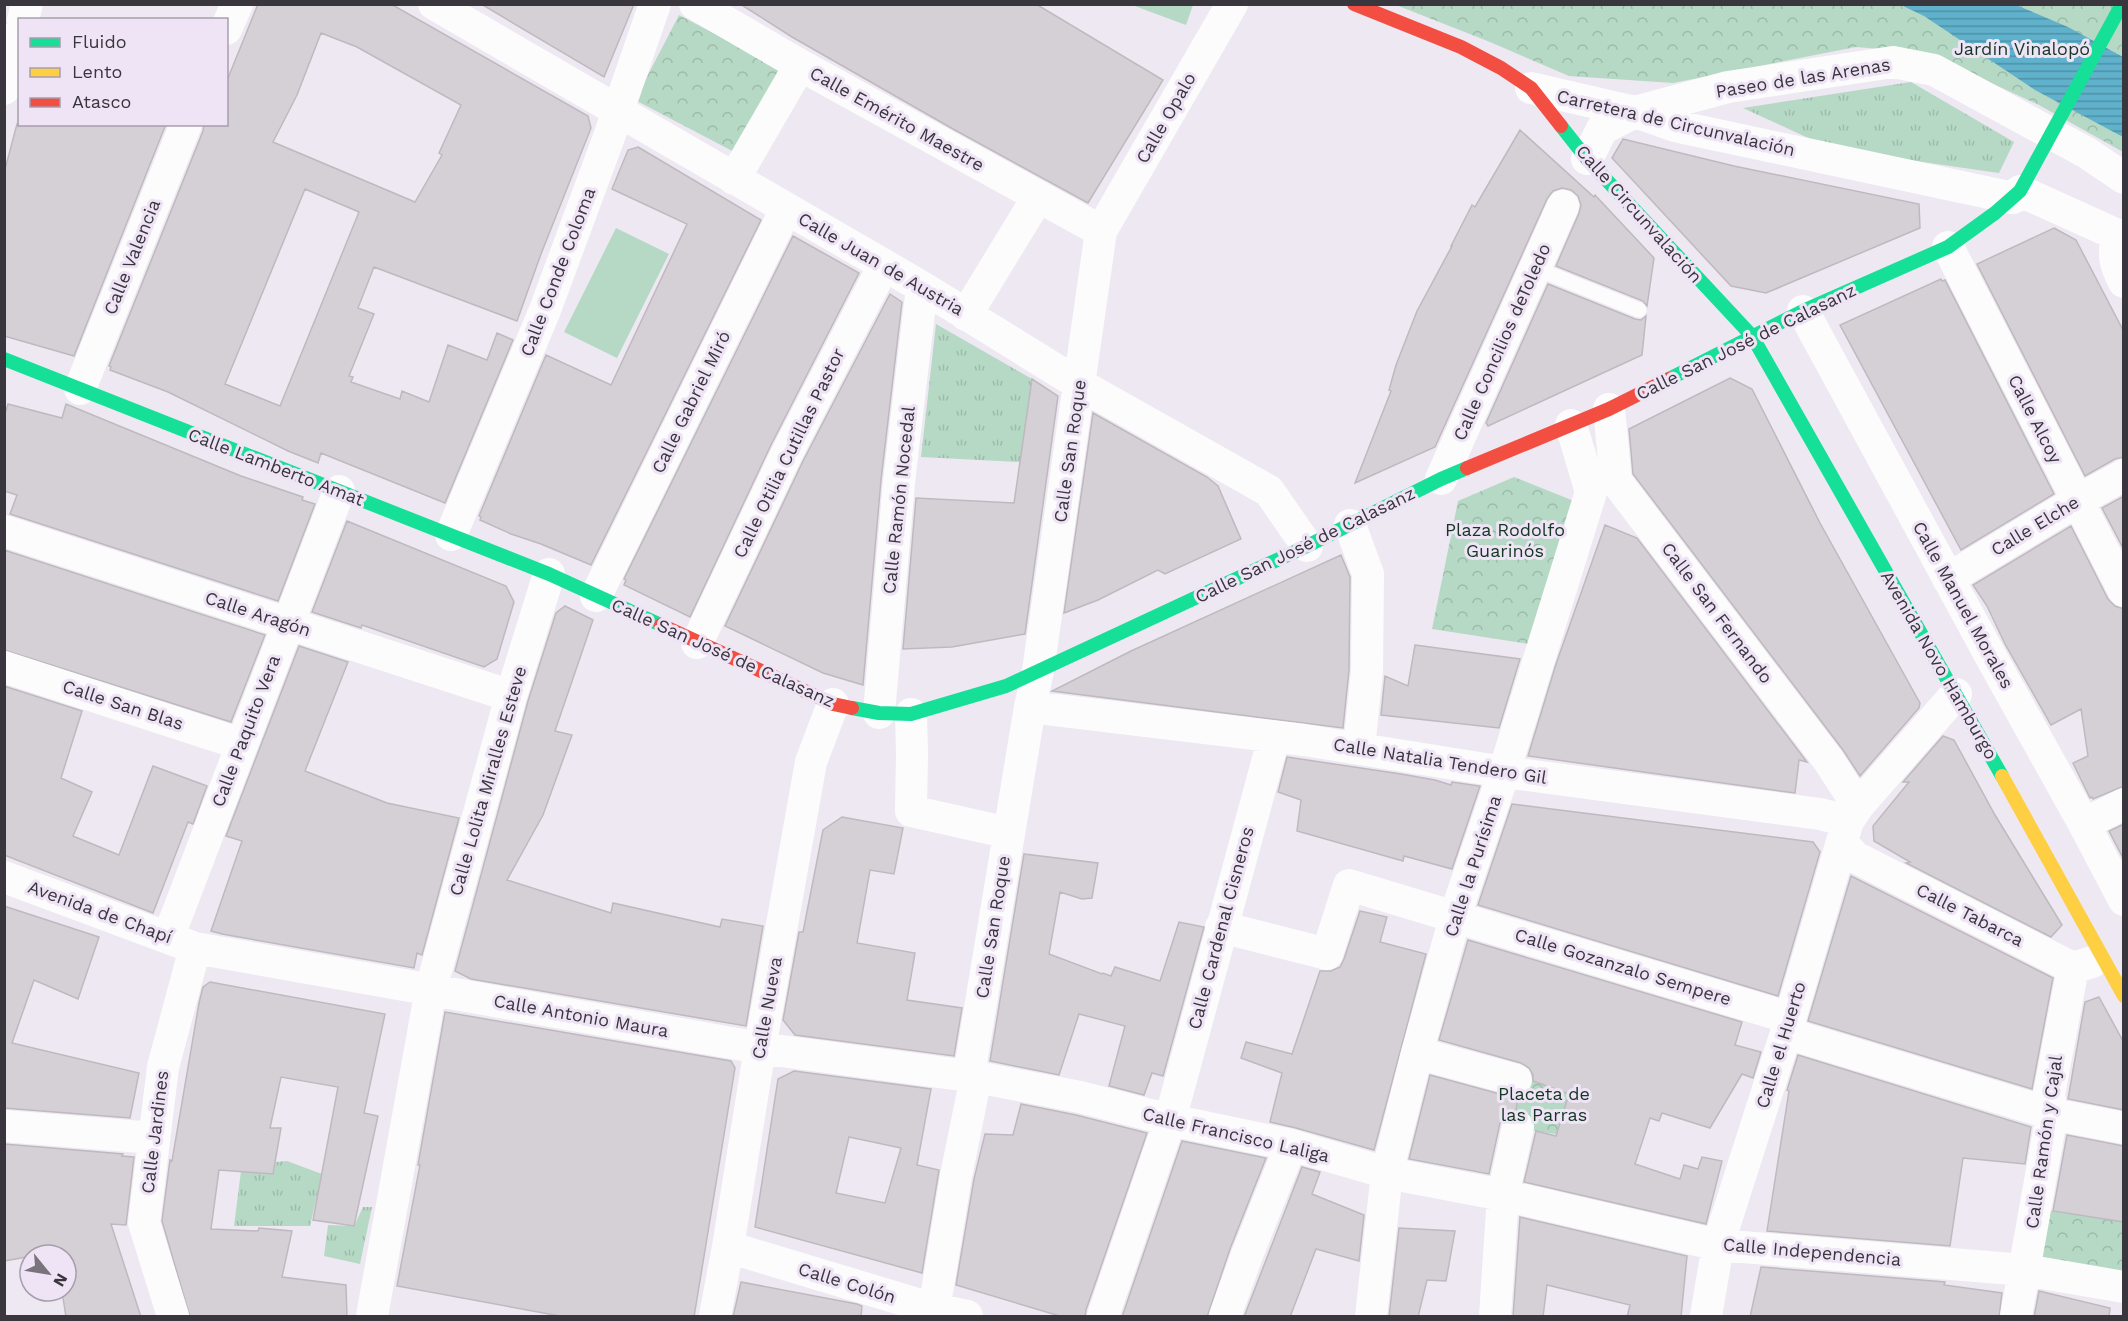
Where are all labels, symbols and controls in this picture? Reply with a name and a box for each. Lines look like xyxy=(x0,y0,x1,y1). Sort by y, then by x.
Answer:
legend xyxy=(18,18,228,126)
text: Fluido xyxy=(72,31,126,52)
park label: Jardín Vinalopó xyxy=(1954,38,2090,59)
street label: Paseo de las Arenas xyxy=(1714,53,1892,102)
text: Lento xyxy=(72,61,122,82)
street label: Calle Emérito Maestre xyxy=(806,62,988,175)
street label: Calle Opalo xyxy=(1131,69,1200,167)
street label: Carretera de Circunvalación xyxy=(1555,85,1797,160)
text: Atasco xyxy=(72,91,131,112)
street label: Calle Circunvalación xyxy=(1572,140,1707,287)
street label: Calle Conde Coloma xyxy=(516,185,599,359)
street label: Calle Valencia xyxy=(99,196,164,317)
street label: Calle Juan de Austria xyxy=(795,208,968,320)
street label: Calle Concilios deToledo xyxy=(1449,240,1555,444)
street label: Calle San José de Calasanz xyxy=(1633,279,1859,404)
street label: Calle Gabriel Miró xyxy=(647,327,734,477)
street label: Calle Otilia Cutillas Pastor xyxy=(728,344,849,561)
street label: Calle Alcoy xyxy=(2004,371,2067,467)
street label: Calle San Roque xyxy=(1049,378,1090,524)
street label: Calle Ramón Nocedal xyxy=(878,404,919,595)
street label: Calle Lamberto Amat xyxy=(185,423,368,510)
street label: Calle San José de Calasanz xyxy=(1192,482,1418,607)
street label: Calle Elche xyxy=(1987,491,2082,560)
street label: Calle Manuel Morales xyxy=(1909,518,2018,692)
park label: Plaza Rodolfo Guarinós xyxy=(1445,519,1565,561)
street label: Calle San Fernando xyxy=(1658,538,1777,687)
street label: Avenida Novo Hamburgo xyxy=(1877,567,2002,763)
street label: Calle Aragón xyxy=(203,587,314,641)
street label: Calle San José de Calasanz xyxy=(608,594,838,711)
street label: Calle Paquito Vera xyxy=(207,652,284,810)
street label: Calle Lolita Miralles Esteve xyxy=(445,664,530,898)
street label: Calle San Blas xyxy=(60,675,186,734)
street label: Calle Natalia Tendero Gil xyxy=(1332,733,1549,788)
street label: Calle la Purísima xyxy=(1440,793,1505,939)
street label: Calle Cardenal Cisneros xyxy=(1183,824,1258,1032)
street label: Calle San Roque xyxy=(971,854,1014,1000)
street label: Avenida de Chapí xyxy=(25,876,175,947)
street label: Calle Tabarca xyxy=(1913,878,2027,951)
street label: Calle Gozanzalo Sempere xyxy=(1512,924,1734,1009)
street label: Calle Nueva xyxy=(747,955,786,1061)
street label: Calle el Huerto xyxy=(1751,979,1810,1111)
street label: Calle Antonio Maura xyxy=(492,990,670,1041)
street label: Calle Ramón y Cajal xyxy=(2021,1053,2066,1230)
street label: Calle Jardines xyxy=(137,1069,172,1195)
park label: Placeta de las Parras xyxy=(1498,1083,1590,1125)
street label: Calle Francisco Laliga xyxy=(1141,1103,1332,1166)
street label: Calle Independencia xyxy=(1722,1233,1902,1270)
north arrow xyxy=(18,1243,78,1303)
street label: Calle Colón xyxy=(796,1258,898,1307)
text: N xyxy=(49,1270,72,1290)

